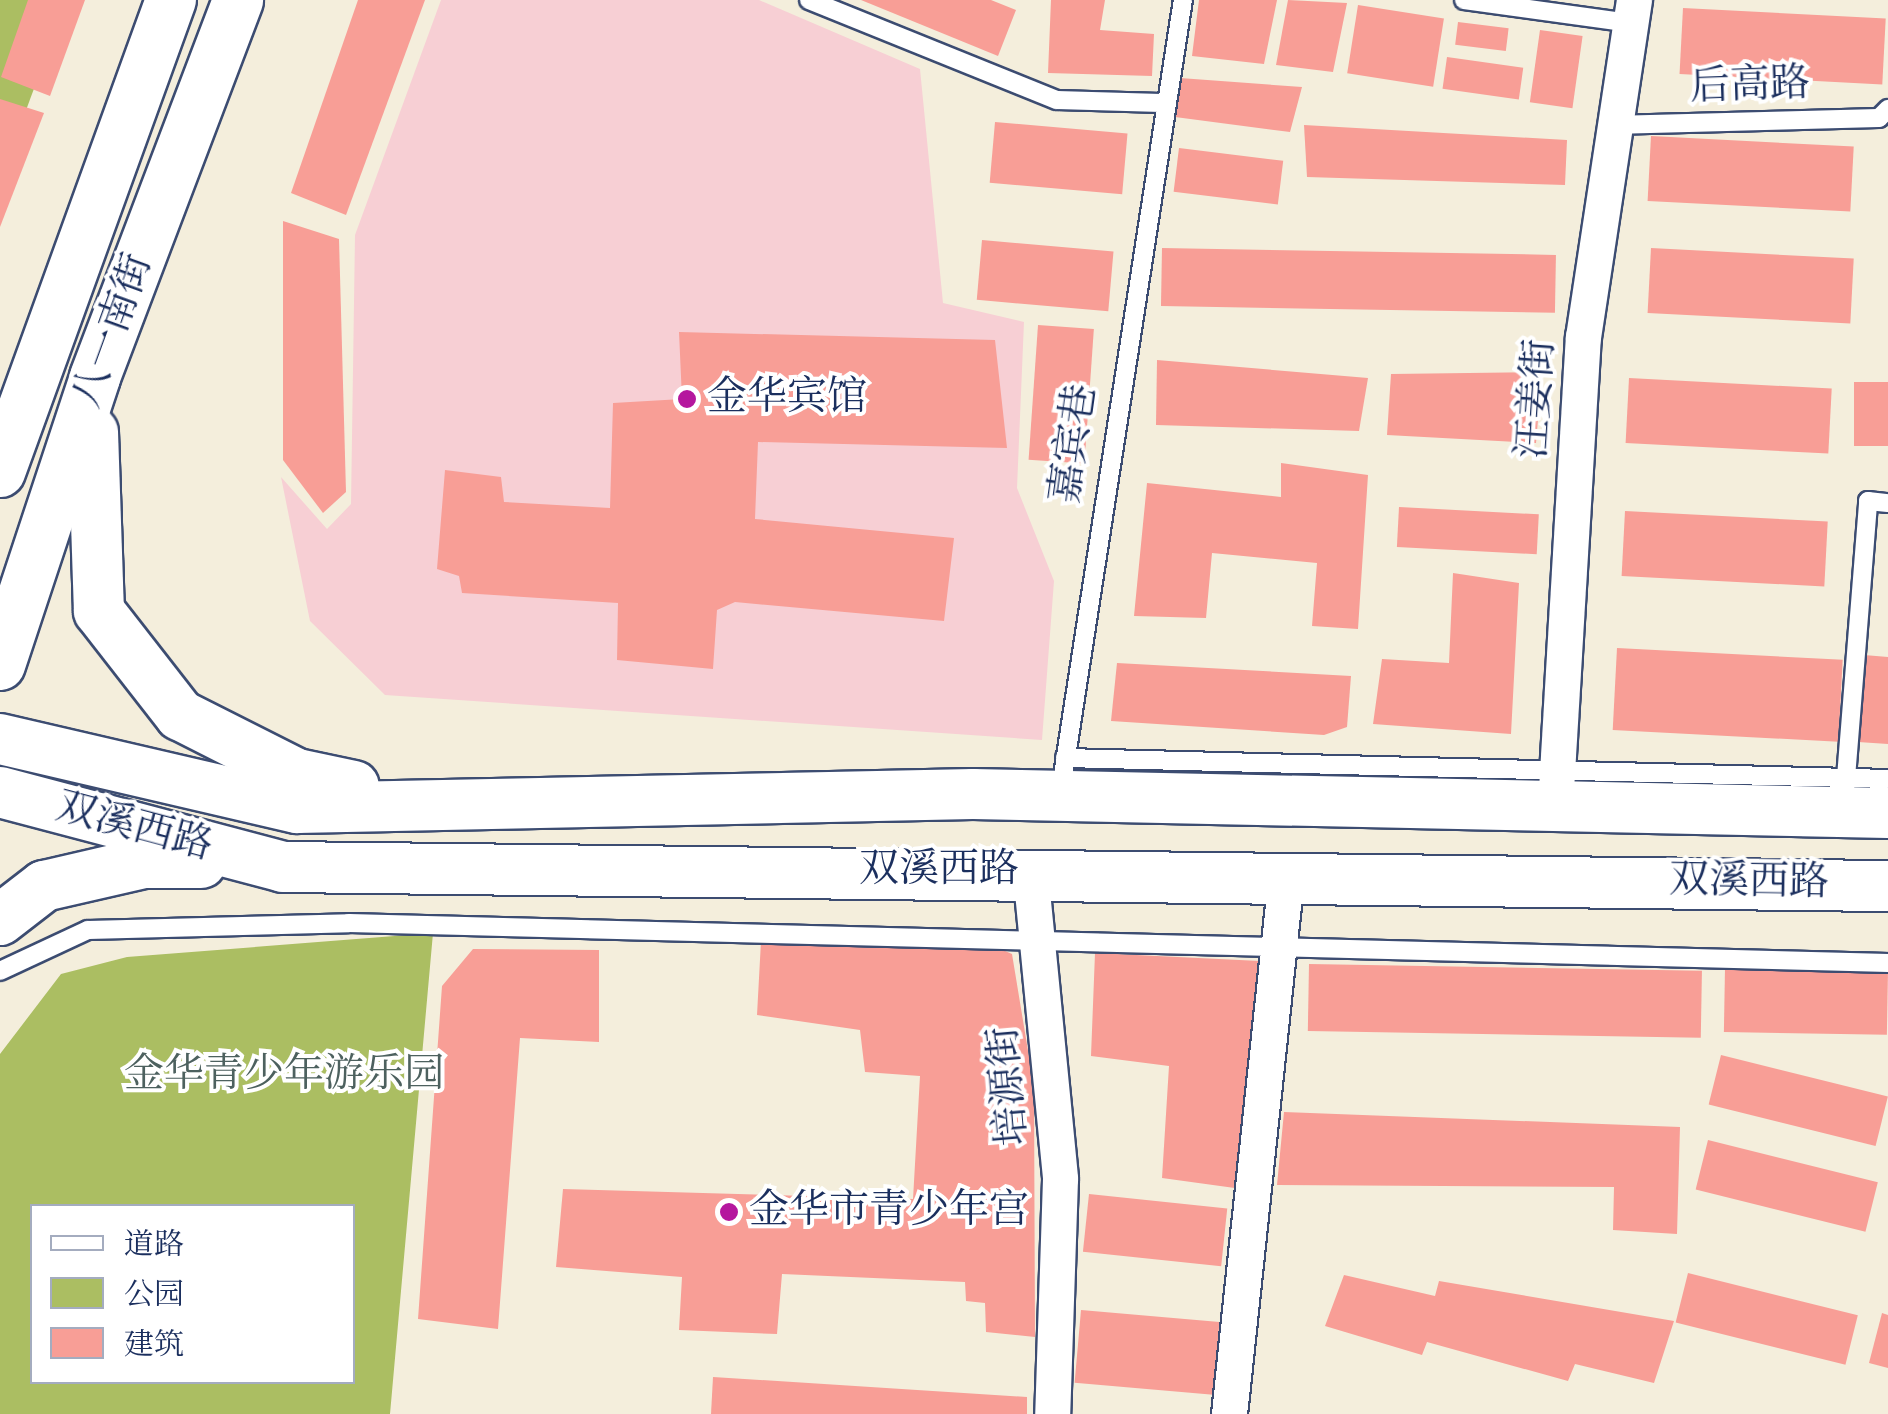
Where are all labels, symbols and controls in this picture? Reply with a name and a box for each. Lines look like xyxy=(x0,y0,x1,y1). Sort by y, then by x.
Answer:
street label: 后高路 xyxy=(1689,61,1811,113)
street label: 八一南街 xyxy=(64,248,164,414)
street label: 汪姜街 xyxy=(1510,337,1566,461)
place label: 金华宾馆 xyxy=(707,375,867,423)
street label: 嘉宾巷 xyxy=(1043,381,1107,507)
marker: 金华宾馆 xyxy=(676,388,698,410)
street label: 双溪西路 xyxy=(51,784,217,872)
street label: 双溪西路 xyxy=(859,847,1019,895)
street label: 双溪西路 xyxy=(1669,858,1829,908)
street label: 培源街 xyxy=(981,1024,1039,1148)
park label: 金华青少年游乐园 xyxy=(124,1052,444,1100)
place label: 金华市青少年宫 xyxy=(749,1188,1029,1236)
marker: 金华市青少年宫 xyxy=(718,1201,740,1223)
legend xyxy=(30,1204,355,1384)
text: 道路 xyxy=(124,1225,184,1267)
text: 公园 xyxy=(124,1275,184,1317)
text: 建筑 xyxy=(124,1325,184,1367)

